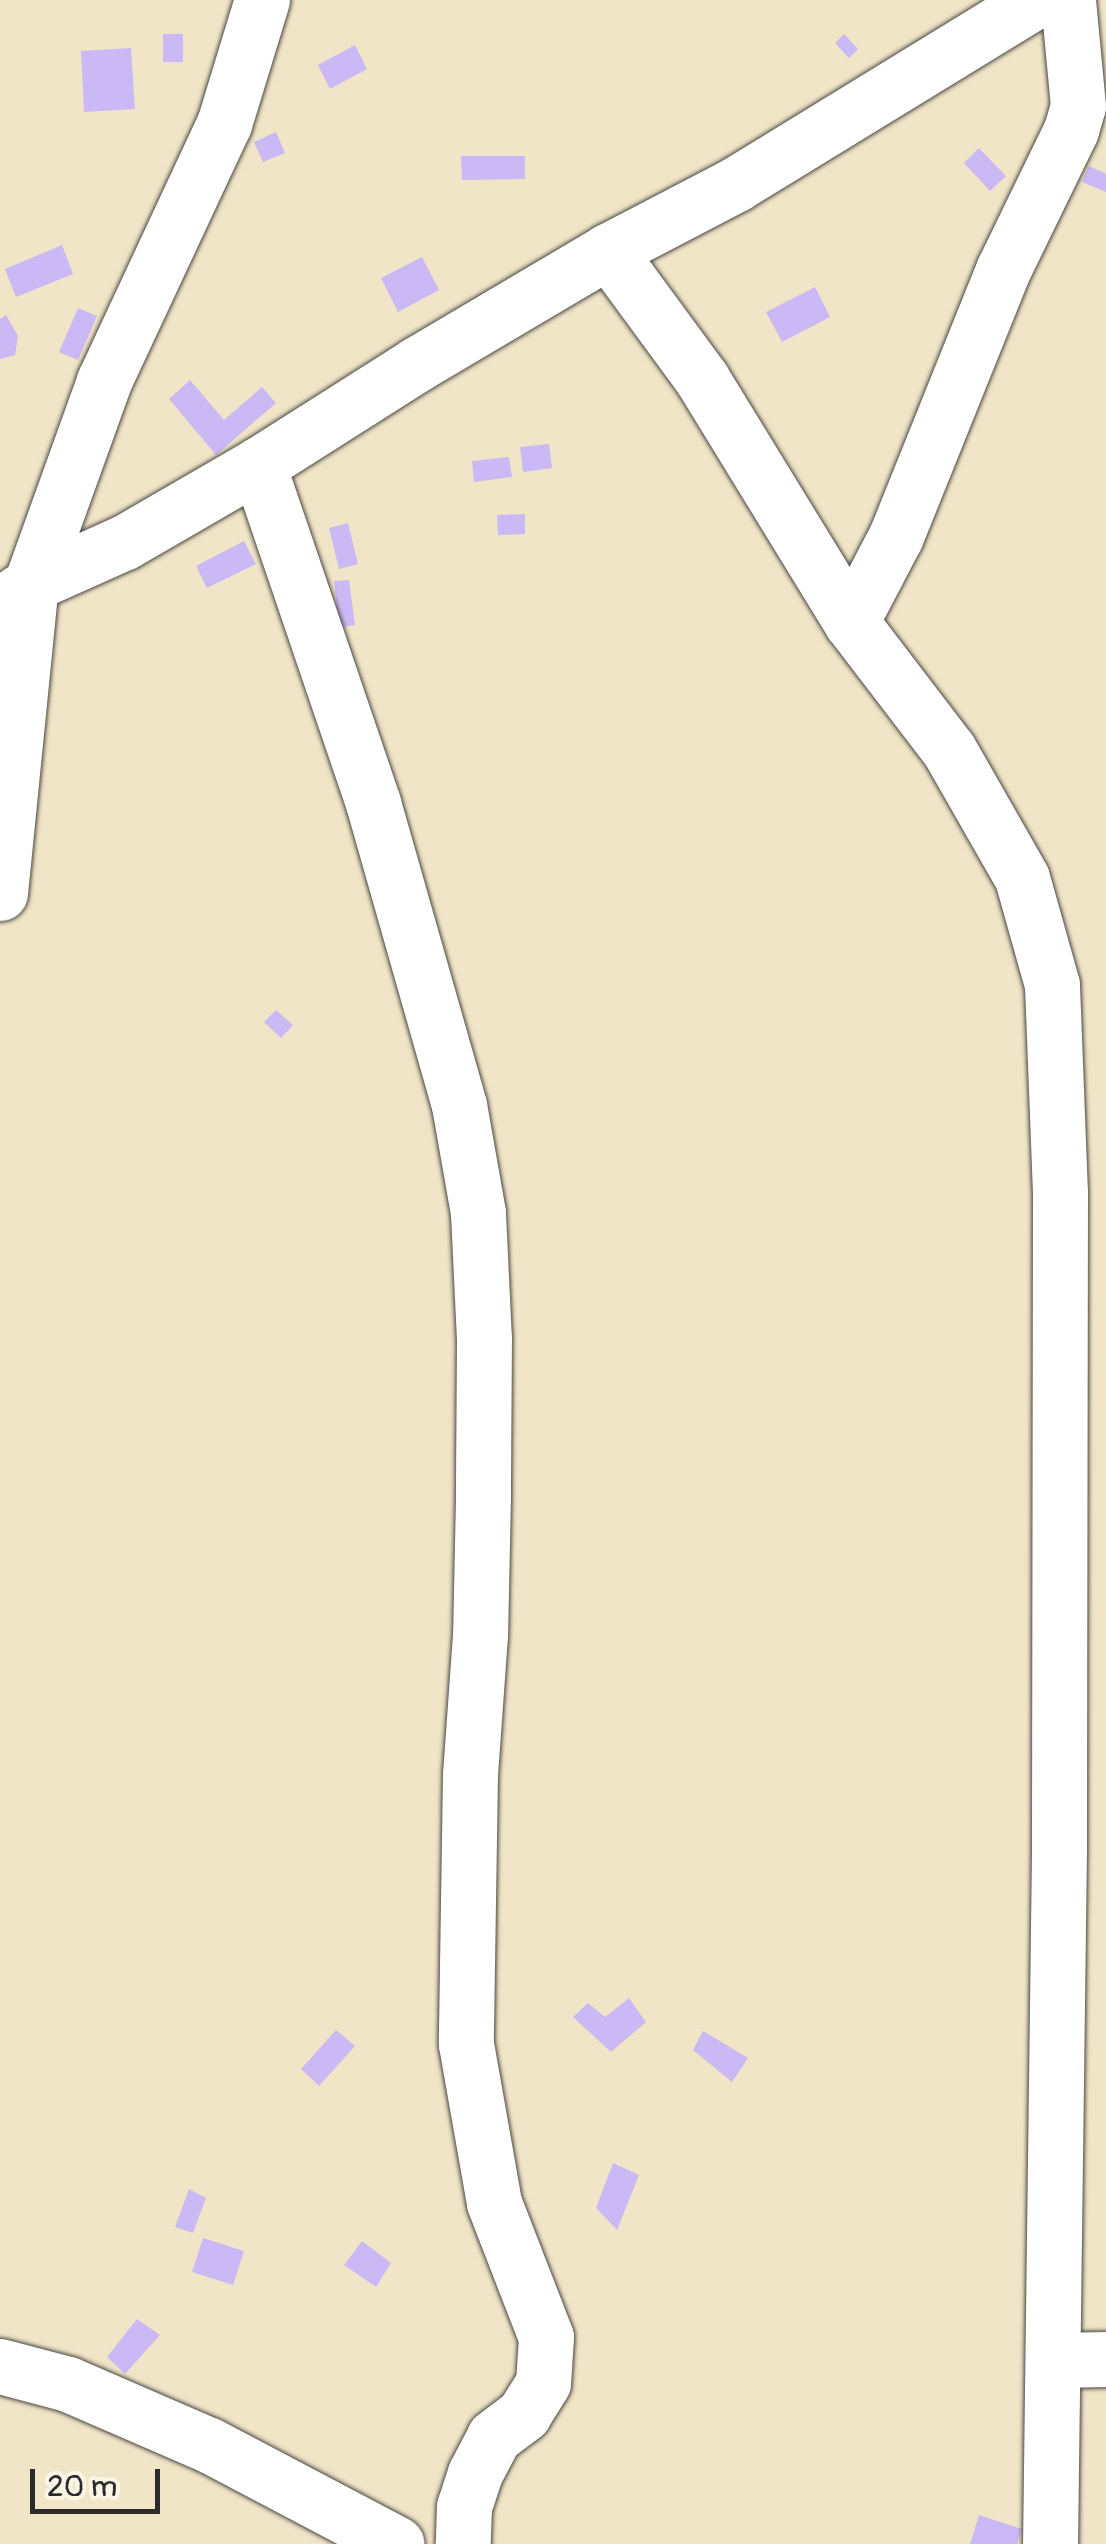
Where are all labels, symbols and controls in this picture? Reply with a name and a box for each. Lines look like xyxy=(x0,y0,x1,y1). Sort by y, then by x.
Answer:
scale bar xyxy=(35,2449,165,2511)
text: 20 m xyxy=(47,2468,117,2505)

